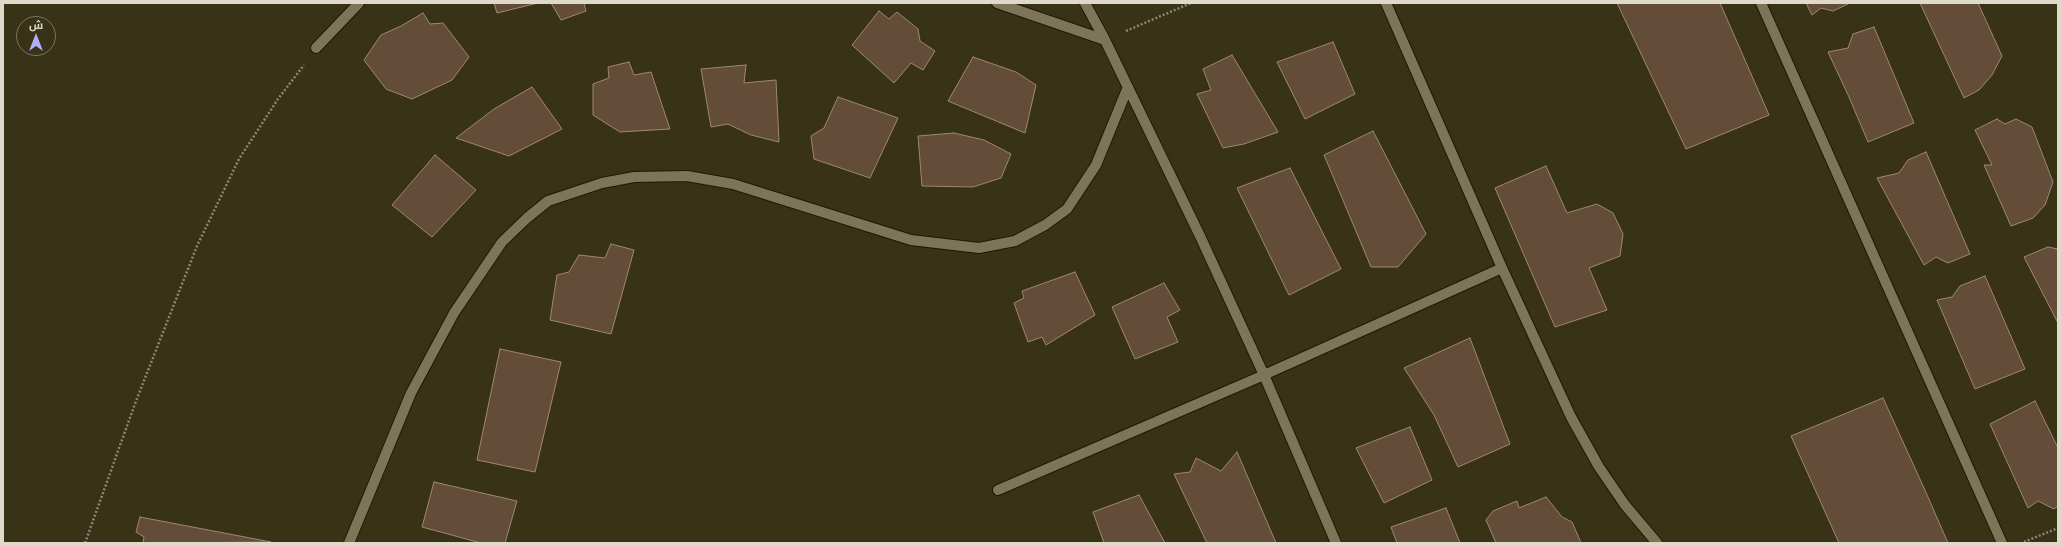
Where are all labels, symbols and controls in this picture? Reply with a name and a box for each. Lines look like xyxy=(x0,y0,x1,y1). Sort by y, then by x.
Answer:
north arrow xyxy=(16,16,56,56)
text: ش xyxy=(29,18,43,32)

